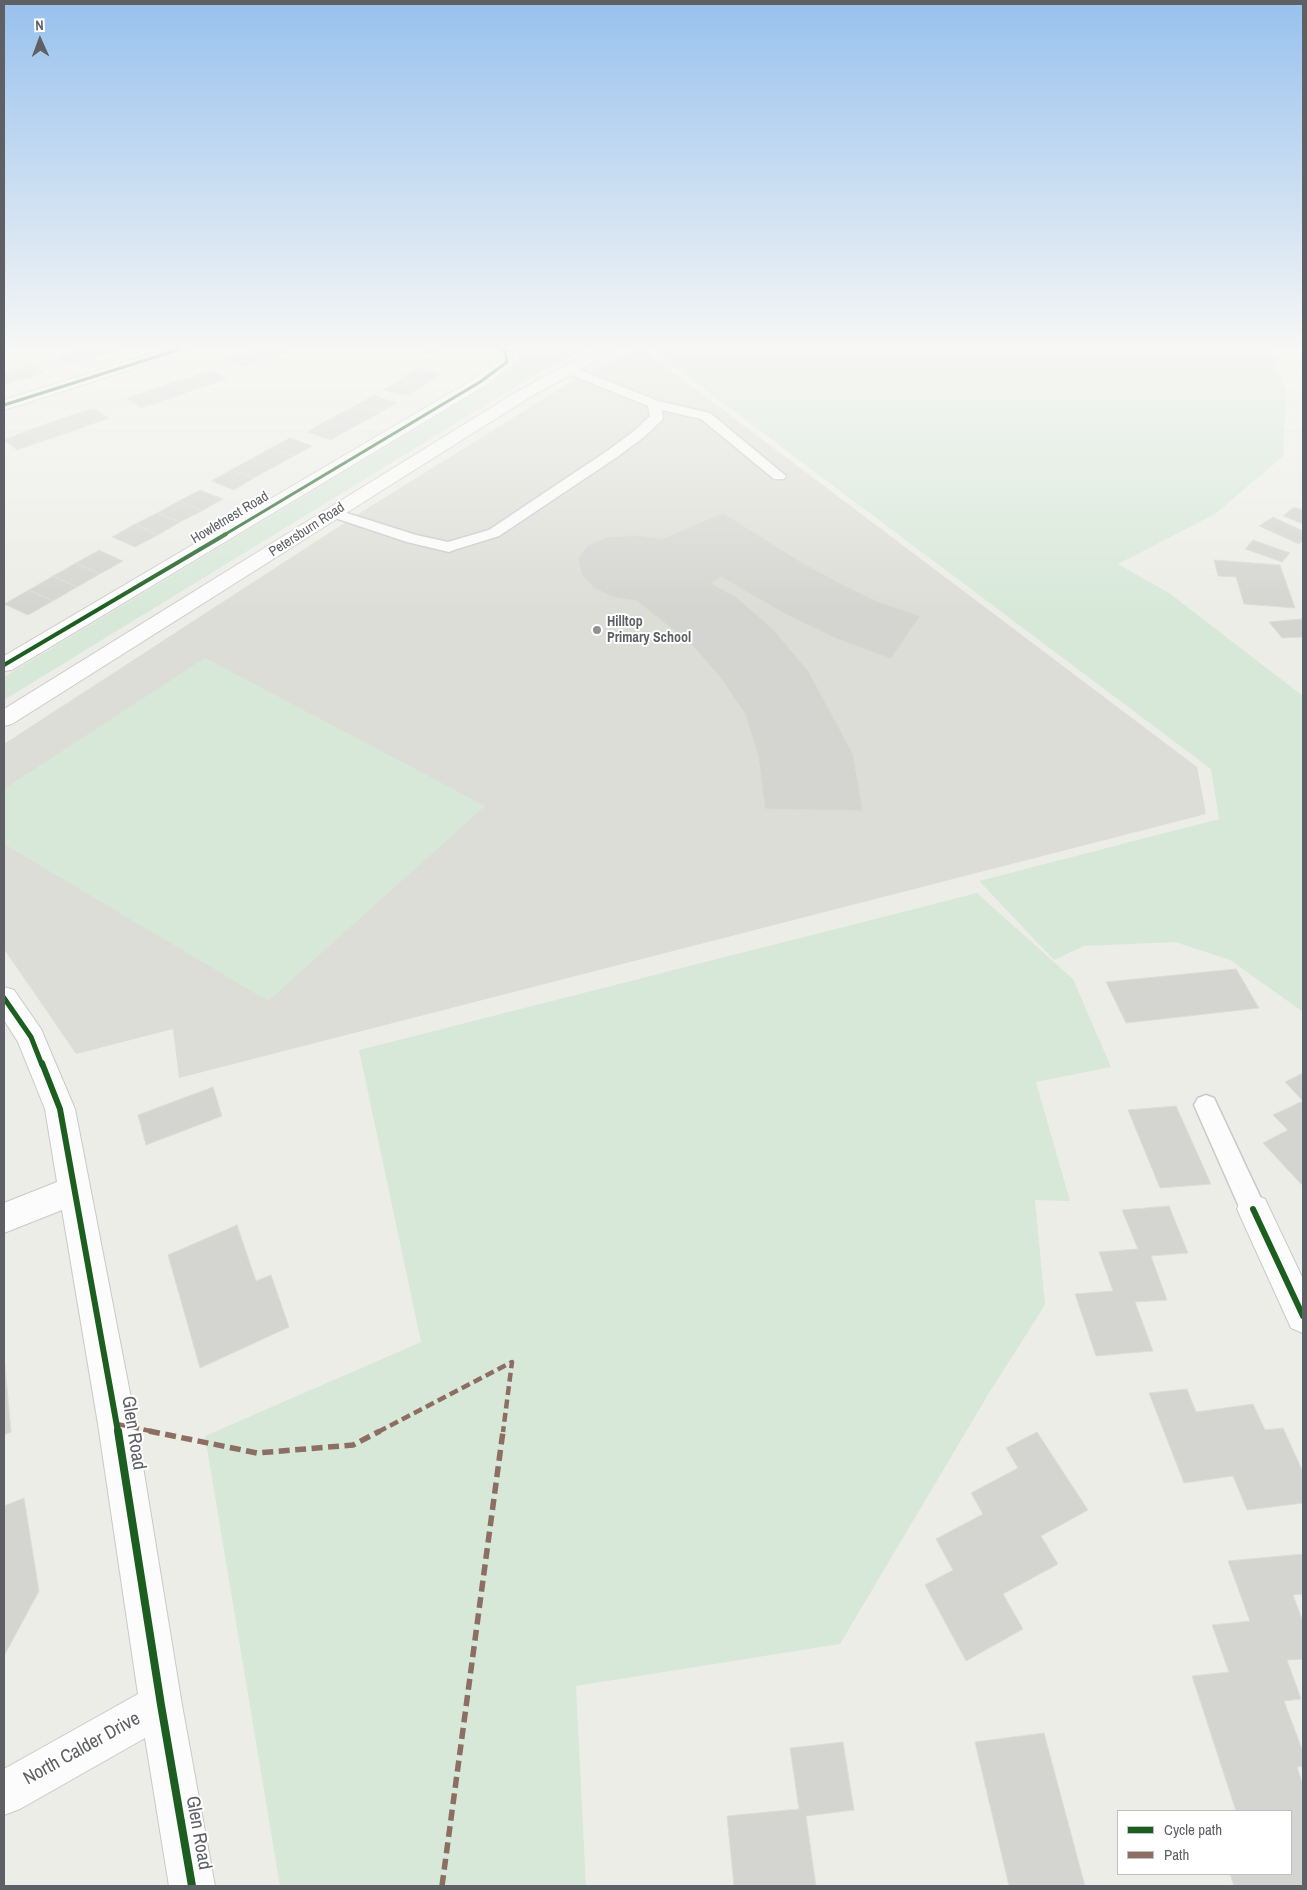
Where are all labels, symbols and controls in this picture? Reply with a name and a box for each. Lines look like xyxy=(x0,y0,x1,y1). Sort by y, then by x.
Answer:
north arrow xyxy=(15,15,65,65)
text: N xyxy=(35,16,44,34)
street label: Howletnest Road xyxy=(188,488,272,548)
street label: Petersburn Road xyxy=(266,499,348,561)
place label: Hilltop Primary School xyxy=(607,614,691,646)
marker: Hilltop Primary School xyxy=(591,624,603,636)
street label: Glen Road xyxy=(116,1394,150,1472)
street label: North Calder Drive xyxy=(20,1708,144,1790)
street label: Glen Road xyxy=(180,1794,216,1872)
legend xyxy=(1117,1810,1292,1875)
text: Cycle path xyxy=(1164,1819,1222,1840)
text: Path xyxy=(1164,1844,1189,1865)

